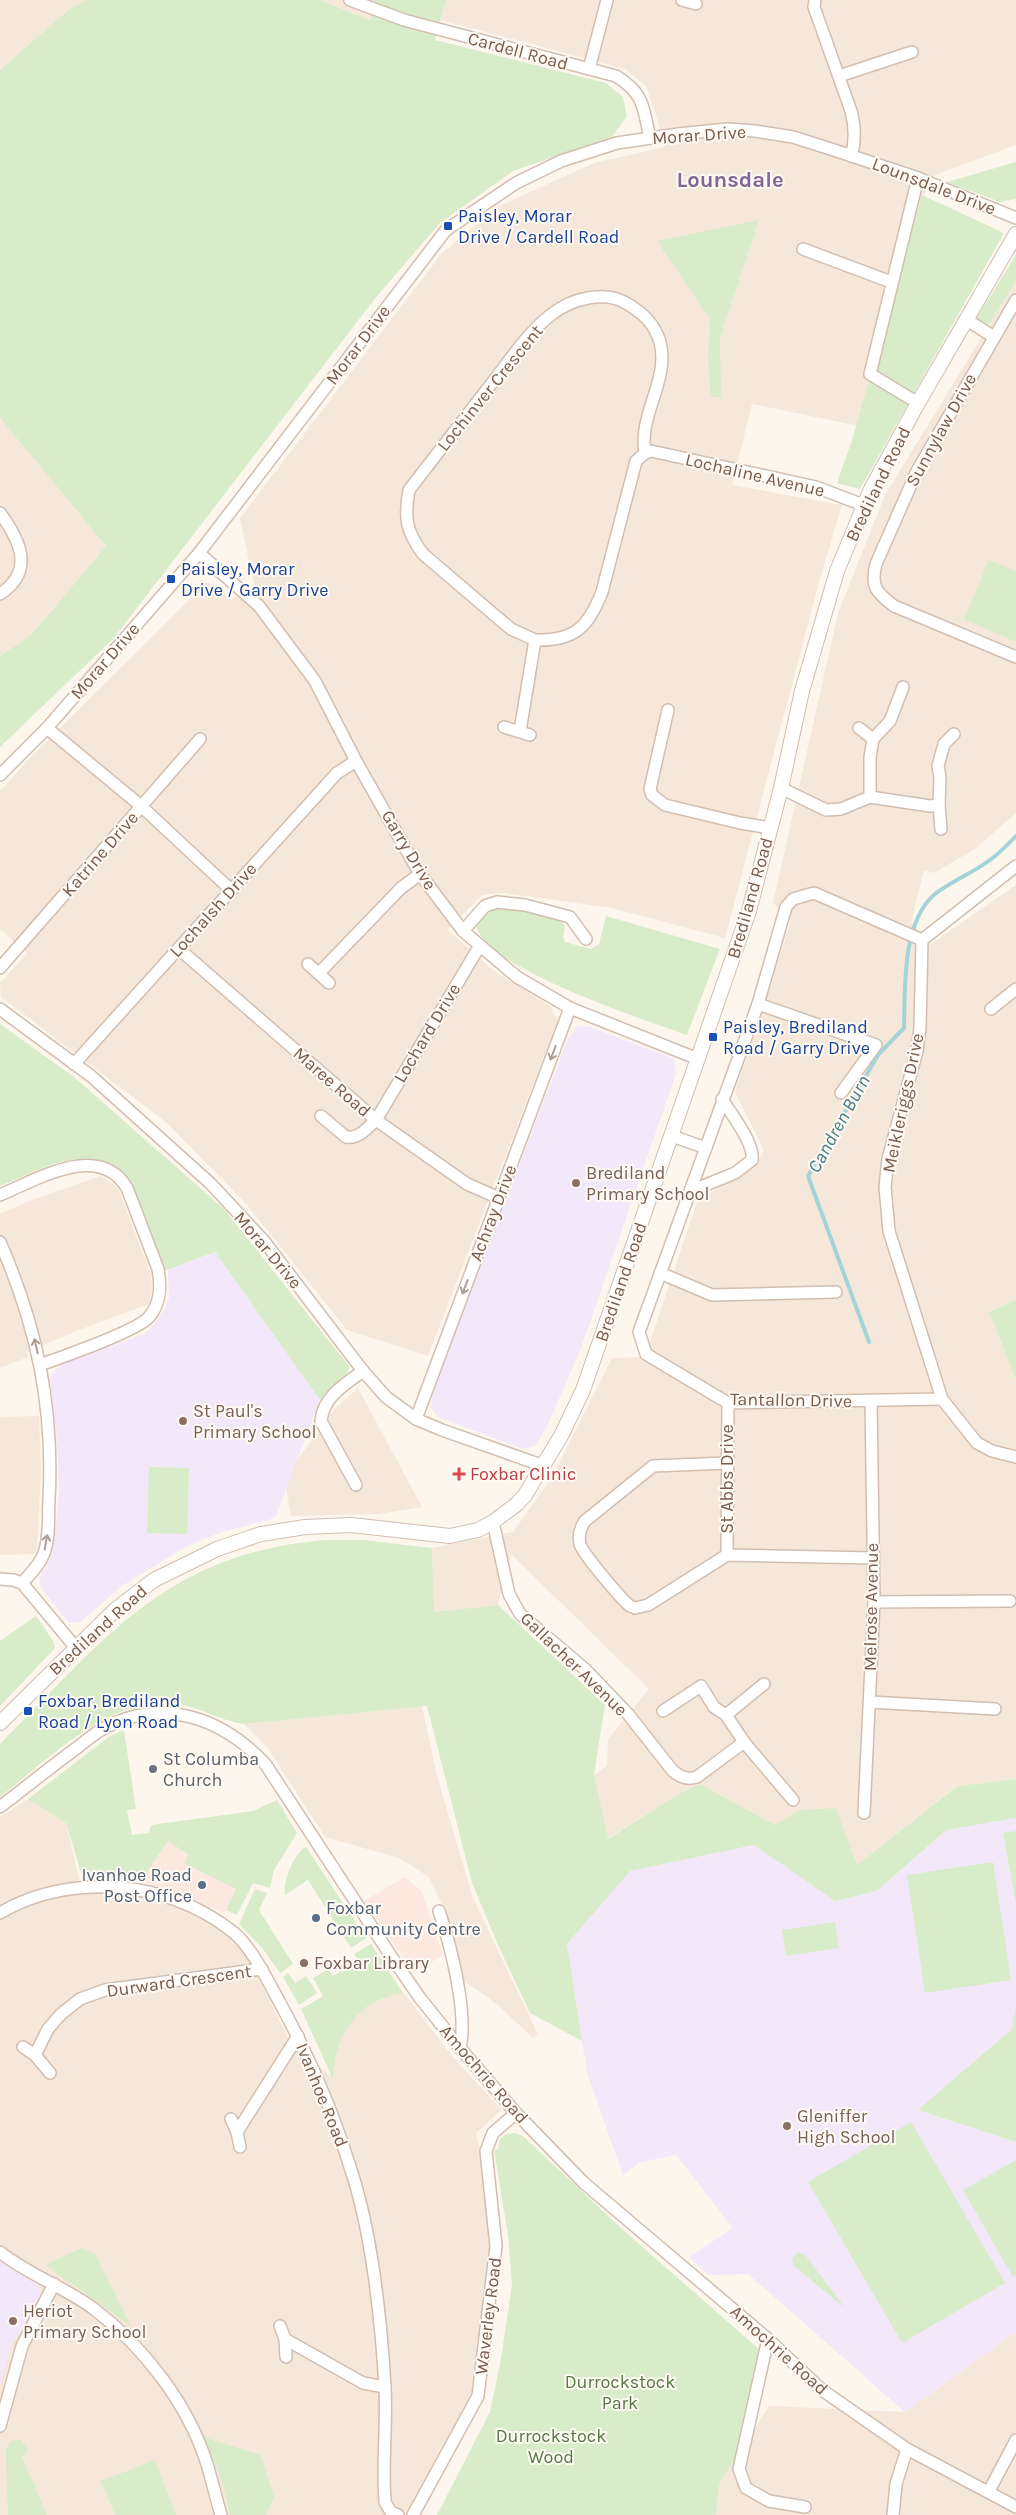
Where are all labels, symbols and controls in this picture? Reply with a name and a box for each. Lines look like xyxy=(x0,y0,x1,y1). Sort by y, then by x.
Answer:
street label: Cardell Road xyxy=(465,27,571,75)
street label: Morar Drive xyxy=(651,121,747,149)
street label: Lounsdale Drive xyxy=(869,152,999,220)
district label: Lounsdale xyxy=(676,167,784,193)
place label: Paisley, Morar Drive / Cardell Road xyxy=(458,205,620,248)
marker: Paisley, Morar Drive / Cardell Road xyxy=(442,220,454,232)
street label: Morar Drive xyxy=(321,301,395,389)
street label: Lochinver Crescent xyxy=(432,320,548,456)
street label: Sunnylaw Drive xyxy=(901,369,981,491)
street label: Brediland Road xyxy=(841,423,915,545)
street label: Lochaline Avenue xyxy=(683,448,827,502)
place label: Paisley, Morar Drive / Garry Drive xyxy=(181,558,329,601)
marker: Paisley, Morar Drive / Garry Drive xyxy=(165,573,177,585)
street label: Morar Drive xyxy=(66,618,144,704)
street label: Garry Drive xyxy=(377,806,441,894)
street label: Katrine Drive xyxy=(57,807,143,901)
street label: Brediland Road xyxy=(722,835,778,961)
street label: Lochalsh Drive xyxy=(165,858,261,962)
street label: Lochard Drive xyxy=(389,979,465,1087)
place label: Paisley, Brediland Road / Garry Drive xyxy=(723,1016,870,1059)
marker: Paisley, Brediland Road / Garry Drive xyxy=(707,1031,719,1043)
street label: Meikleriggs Drive xyxy=(877,1031,929,1175)
street label: Maree Road xyxy=(289,1042,375,1122)
one-way arrow xyxy=(548,1045,557,1060)
water label: Candren Burn xyxy=(803,1071,875,1177)
street label: Achray Drive xyxy=(465,1162,521,1264)
place label: Brediland Primary School xyxy=(586,1162,710,1205)
marker: Brediland Primary School xyxy=(570,1177,582,1189)
street label: Morar Drive xyxy=(229,1207,307,1293)
street label: Brediland Road xyxy=(590,1219,652,1345)
one-way arrow xyxy=(460,1279,470,1294)
one-way arrow xyxy=(31,1339,40,1355)
street label: Tantallon Drive xyxy=(730,1388,852,1412)
place label: St Paul's Primary School xyxy=(193,1400,317,1443)
marker: St Paul's Primary School xyxy=(177,1415,189,1427)
street label: St Abbs Drive xyxy=(716,1424,738,1534)
place label: Foxbar Clinic xyxy=(470,1463,576,1485)
marker: Foxbar Clinic xyxy=(452,1467,466,1481)
one-way arrow xyxy=(41,1535,51,1551)
street label: Melrose Avenue xyxy=(859,1543,883,1671)
street label: Brediland Road xyxy=(44,1580,152,1680)
street label: Gallacher Avenue xyxy=(516,1607,632,1721)
place label: Foxbar, Brediland Road / Lyon Road xyxy=(38,1690,181,1733)
marker: Foxbar, Brediland Road / Lyon Road xyxy=(22,1705,34,1717)
place label: St Columba Church xyxy=(163,1748,259,1791)
marker: St Columba Church xyxy=(147,1763,159,1775)
place label: Ivanhoe Road Post Office xyxy=(81,1864,192,1907)
marker: Ivanhoe Road Post Office xyxy=(196,1879,208,1891)
place label: Foxbar Community Centre xyxy=(326,1897,481,1940)
marker: Foxbar Community Centre xyxy=(310,1912,322,1924)
place label: Foxbar Library xyxy=(314,1952,430,1974)
marker: Foxbar Library xyxy=(298,1957,310,1969)
street label: Durward Crescent xyxy=(105,1960,253,2002)
street label: Amochrie Road xyxy=(435,2020,533,2128)
street label: Ivanhoe Road xyxy=(291,2040,353,2150)
place label: Gleniffer High School xyxy=(797,2105,895,2148)
marker: Gleniffer High School xyxy=(781,2120,793,2132)
street label: Waverley Road xyxy=(470,2256,506,2376)
place label: Heriot Primary School xyxy=(23,2300,147,2343)
street label: Amochrie Road xyxy=(726,2300,832,2400)
marker: Heriot Primary School xyxy=(7,2315,19,2327)
park label: Durrockstock Park xyxy=(565,2371,675,2414)
park label: Durrockstock Wood xyxy=(496,2425,606,2468)

